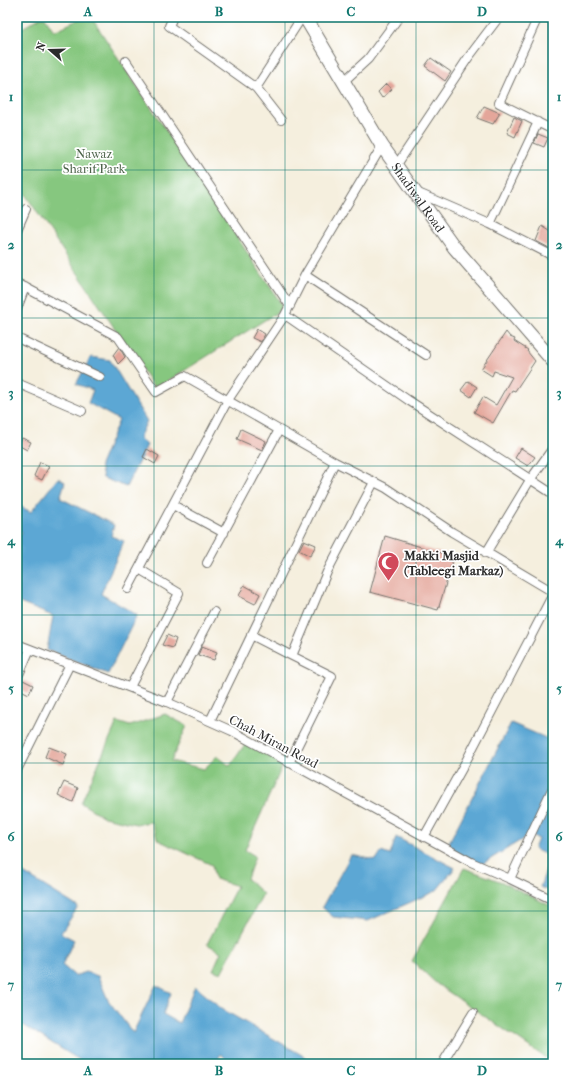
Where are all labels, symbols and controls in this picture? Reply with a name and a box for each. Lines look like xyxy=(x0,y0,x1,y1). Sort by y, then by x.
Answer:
text: A xyxy=(83,4,93,19)
text: B xyxy=(215,4,224,19)
text: C xyxy=(347,4,356,19)
text: D xyxy=(477,4,487,19)
north arrow xyxy=(30,30,70,70)
text: N xyxy=(34,40,49,53)
text: 1 xyxy=(9,89,14,104)
text: 1 xyxy=(557,89,562,104)
park label: Nawaz Sharif Park xyxy=(63,146,125,176)
street label: Shadiwal Road xyxy=(388,160,448,236)
text: 2 xyxy=(8,237,15,252)
text: 2 xyxy=(556,237,563,252)
text: 3 xyxy=(8,385,14,401)
text: 3 xyxy=(556,385,562,401)
text: 4 xyxy=(6,533,16,549)
text: 4 xyxy=(554,533,564,549)
place label: Makki Masjid (Tableegi Markaz) xyxy=(403,548,504,579)
mosque icon: Makki Masjid (Tableegi Markaz) xyxy=(376,549,402,582)
text: 5 xyxy=(8,681,14,696)
text: 5 xyxy=(556,681,562,696)
street label: Chah Miran Road xyxy=(227,712,322,772)
text: 6 xyxy=(7,829,15,844)
text: 6 xyxy=(555,829,563,844)
text: 7 xyxy=(7,977,15,992)
text: 7 xyxy=(555,977,563,992)
text: A xyxy=(83,1063,93,1078)
text: B xyxy=(215,1063,224,1078)
text: C xyxy=(347,1063,356,1078)
text: D xyxy=(477,1063,487,1078)

